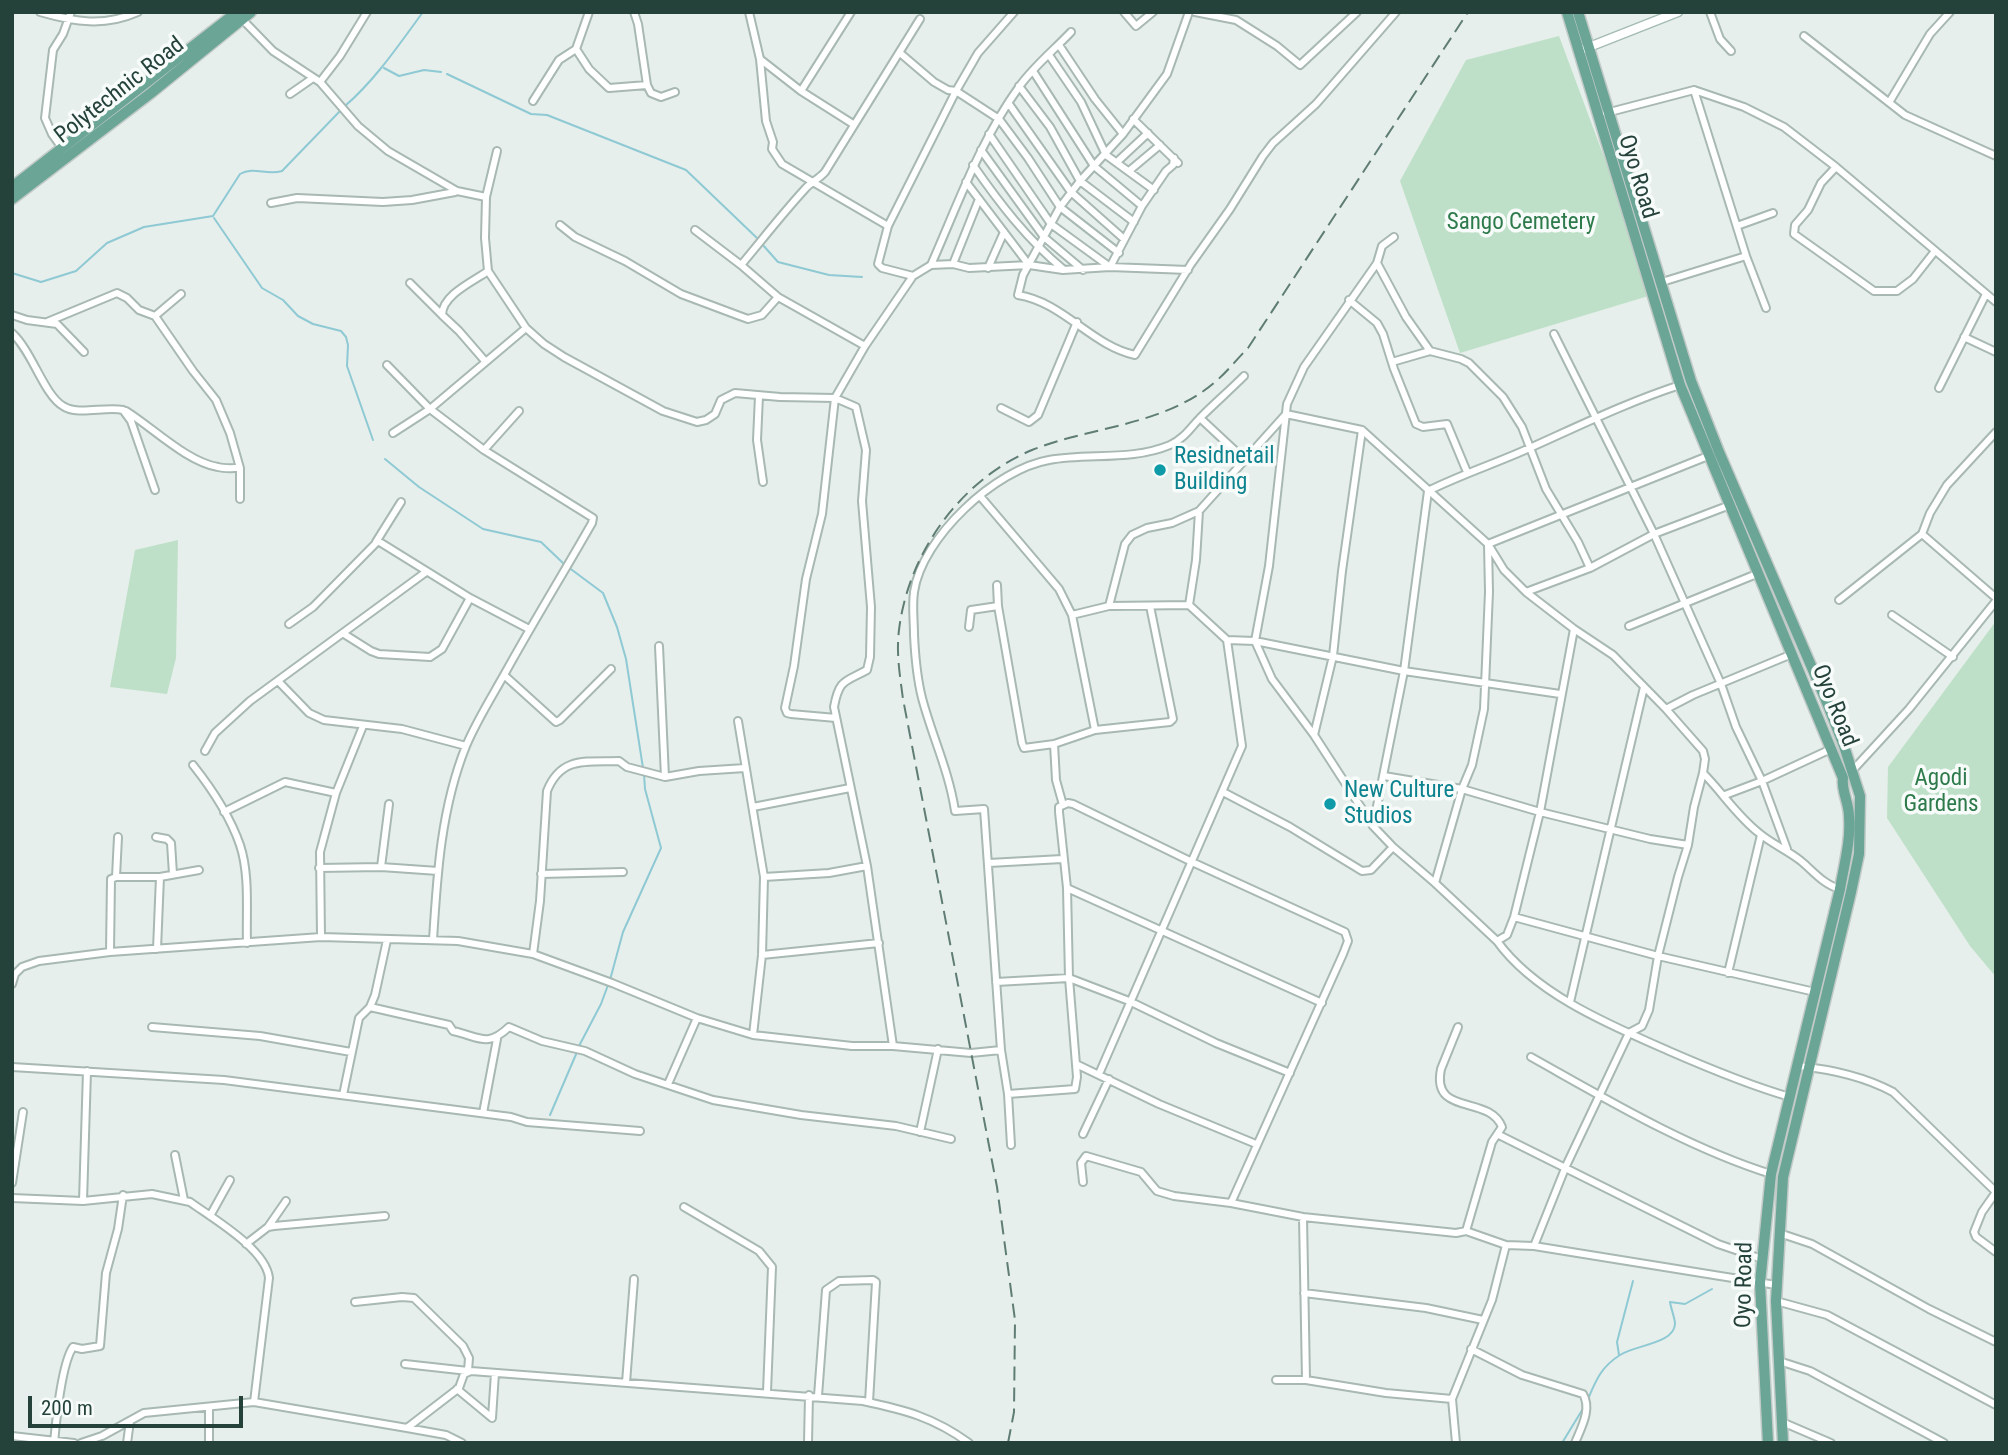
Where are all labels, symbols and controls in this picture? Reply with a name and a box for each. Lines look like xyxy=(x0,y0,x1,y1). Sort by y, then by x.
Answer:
street label: Polytechnic Road xyxy=(50,32,190,150)
street label: Oyo Road xyxy=(1611,132,1663,222)
park label: Sango Cemetery xyxy=(1447,209,1595,237)
place label: Residnetail Building xyxy=(1174,443,1274,497)
marker: Residnetail Building xyxy=(1152,462,1168,478)
street label: Oyo Road xyxy=(1805,661,1863,751)
park label: Agodi Gardens xyxy=(1903,765,1979,819)
place label: New Culture Studios xyxy=(1344,777,1454,831)
marker: New Culture Studios xyxy=(1322,796,1338,812)
street label: Oyo Road xyxy=(1730,1242,1760,1328)
scale bar xyxy=(32,1382,247,1426)
text: 200 m xyxy=(41,1396,93,1420)

